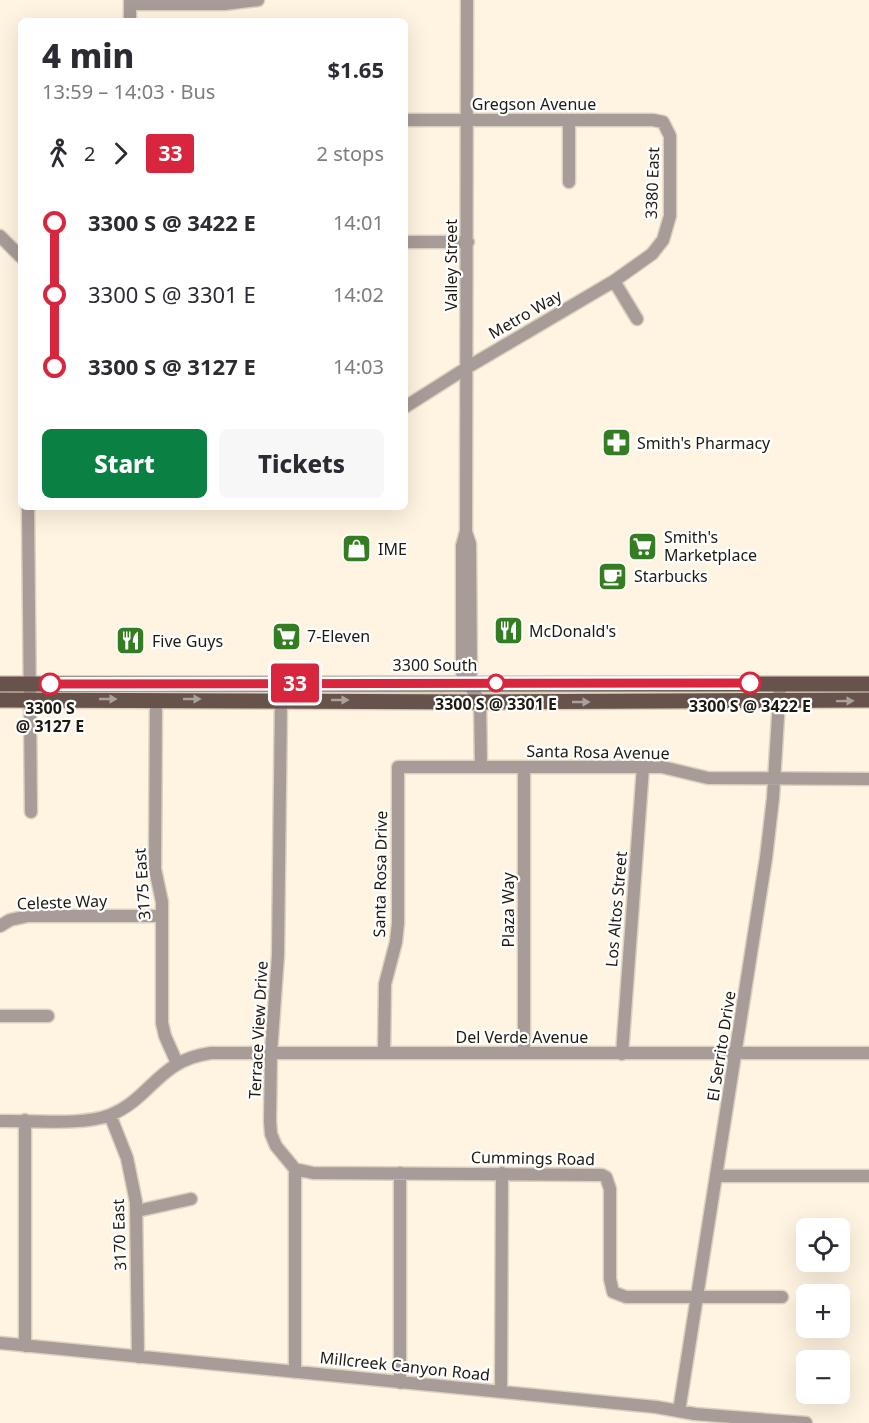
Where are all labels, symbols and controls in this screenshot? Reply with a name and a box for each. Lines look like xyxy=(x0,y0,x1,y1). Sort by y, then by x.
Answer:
text: 4 min xyxy=(42,33,134,78)
text: $1.65 xyxy=(327,54,384,84)
text: 13:59 – 14:03 · Bus xyxy=(42,78,215,105)
street label: Gregson Avenue xyxy=(472,93,596,115)
icon: walk xyxy=(42,137,75,170)
icon: forward xyxy=(104,137,137,170)
text: 33 xyxy=(158,139,182,167)
text: 2 xyxy=(84,140,95,167)
text: 2 stops xyxy=(317,140,384,167)
street label: 3380 East xyxy=(640,146,664,219)
text: 3300 S @ 3422 E xyxy=(88,207,256,237)
text: 14:01 xyxy=(333,209,384,236)
street label: Valley Street xyxy=(440,219,462,311)
text: 3300 S @ 3301 E xyxy=(88,279,256,309)
text: 14:02 xyxy=(333,281,384,308)
street label: Metro Way xyxy=(484,284,566,344)
text: 3300 S @ 3127 E xyxy=(88,351,256,381)
text: 14:03 xyxy=(333,353,384,380)
pharmacy icon: Smith's Pharmacy xyxy=(600,427,632,459)
button: Start xyxy=(42,429,207,498)
button: Tickets xyxy=(219,429,384,498)
place label: Smith's Pharmacy xyxy=(637,432,771,454)
place label: Smith's Marketplace xyxy=(664,526,757,566)
supermarket icon: Smith's Marketplace xyxy=(627,530,659,562)
shop icon: IME xyxy=(341,533,373,565)
place label: IME xyxy=(378,538,407,560)
cafe icon: Starbucks xyxy=(597,560,629,592)
place label: Starbucks xyxy=(634,565,708,587)
restaurant icon: McDonald's xyxy=(492,615,524,647)
supermarket icon: 7-Eleven xyxy=(270,620,302,652)
place label: McDonald's xyxy=(529,620,616,642)
restaurant icon: Five Guys xyxy=(115,625,147,657)
place label: 7-Eleven xyxy=(307,625,370,647)
place label: Five Guys xyxy=(152,630,223,652)
street label: 3300 South xyxy=(393,654,477,676)
line badge: 33 xyxy=(268,664,322,702)
text: 33 xyxy=(283,669,307,697)
marker: 3300 S @ 3422 E xyxy=(739,672,761,694)
marker: 3300 S @ 3127 E xyxy=(39,673,61,695)
marker: 3300 S @ 3301 E xyxy=(487,674,505,692)
place label: 3300 S @ 3301 E xyxy=(435,693,557,715)
one-way arrow xyxy=(99,694,118,704)
one-way arrow xyxy=(182,694,201,704)
one-way arrow xyxy=(330,695,349,705)
place label: 3300 S @ 3422 E xyxy=(689,695,811,717)
one-way arrow xyxy=(835,696,854,706)
place label: 3300 S @ 3127 E xyxy=(16,697,84,737)
one-way arrow xyxy=(571,697,590,707)
street label: Santa Rosa Avenue xyxy=(526,740,670,764)
street label: Santa Rosa Drive xyxy=(368,811,392,937)
street label: 3175 East xyxy=(128,847,155,921)
street label: Los Altos Street xyxy=(600,850,632,968)
street label: Plaza Way xyxy=(497,872,519,948)
street label: Celeste Way xyxy=(16,889,108,915)
street label: Terrace View Drive xyxy=(243,960,273,1100)
street label: El Serrito Drive xyxy=(701,989,741,1103)
street label: Del Verde Avenue xyxy=(456,1026,588,1048)
street label: Cummings Road xyxy=(471,1146,595,1170)
street label: 3170 East xyxy=(107,1198,131,1271)
map controls xyxy=(796,1218,850,1404)
button: locate xyxy=(796,1218,850,1272)
button: + xyxy=(796,1284,850,1338)
street label: Millcreek Canyon Road xyxy=(319,1346,491,1386)
button: − xyxy=(796,1350,850,1404)

